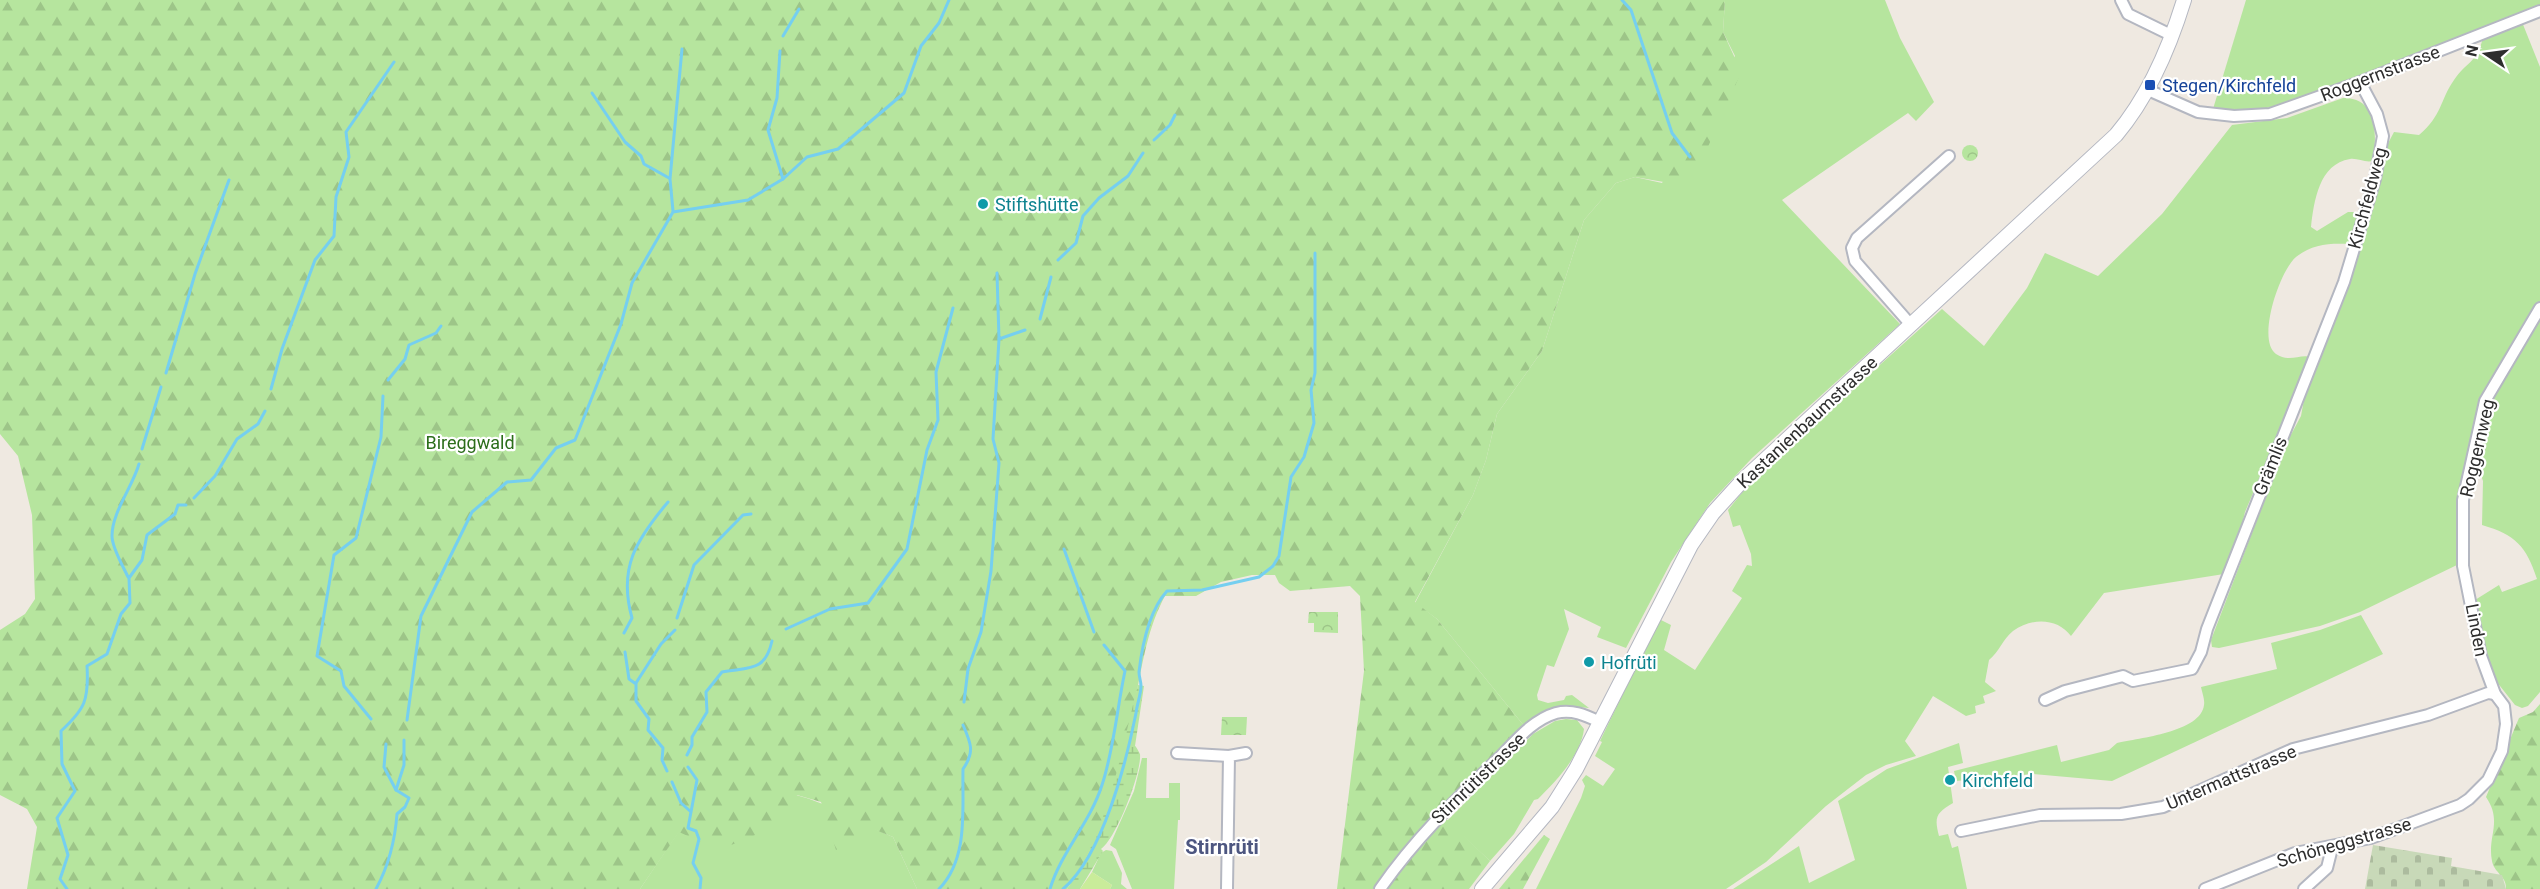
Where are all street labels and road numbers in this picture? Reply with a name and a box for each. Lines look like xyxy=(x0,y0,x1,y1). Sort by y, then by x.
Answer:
street label: Roggernstrasse xyxy=(2317,41,2443,105)
street label: Kirchfeldweg xyxy=(2343,145,2391,251)
street label: Kastanienbaumstrasse xyxy=(1732,351,1882,493)
street label: Roggernweg xyxy=(2455,397,2499,499)
street label: Grämlis xyxy=(2249,433,2291,499)
street label: Linden xyxy=(2462,602,2492,658)
street label: Stirnrütistrasse xyxy=(1427,728,1529,828)
street label: Untermattstrasse xyxy=(2163,740,2299,814)
street label: Schöneggstrasse xyxy=(2274,813,2414,871)

